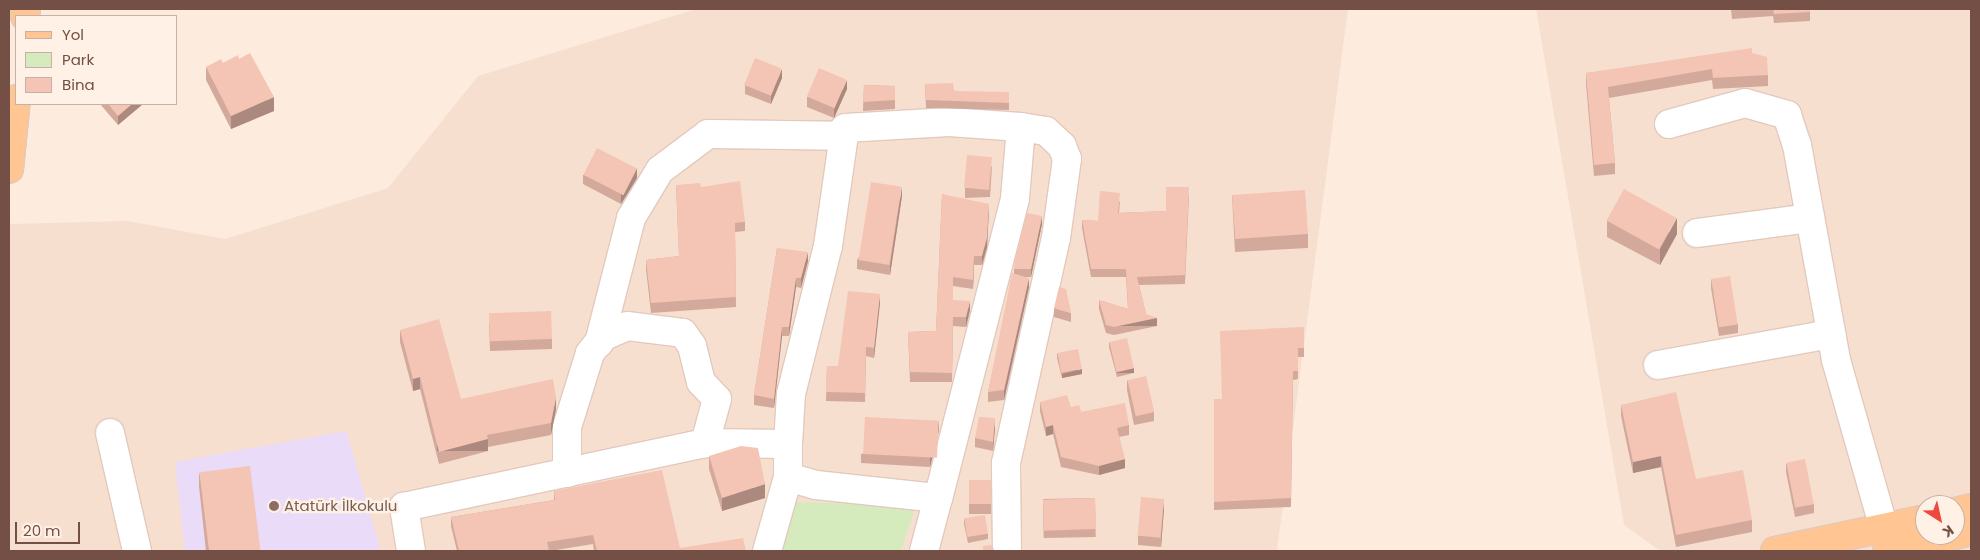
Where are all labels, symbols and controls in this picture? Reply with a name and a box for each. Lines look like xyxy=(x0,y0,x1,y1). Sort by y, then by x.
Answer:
legend xyxy=(15,15,178,105)
text: Yol xyxy=(62,24,84,45)
text: Park xyxy=(62,49,94,70)
text: Bina xyxy=(62,74,95,95)
north arrow xyxy=(1915,495,1965,545)
place label: Atatürk İlkokulu xyxy=(284,497,397,515)
marker: Atatürk İlkokulu xyxy=(268,500,280,512)
scale bar xyxy=(18,512,82,544)
text: 20 m xyxy=(23,520,61,541)
text: K xyxy=(1938,520,1958,542)

